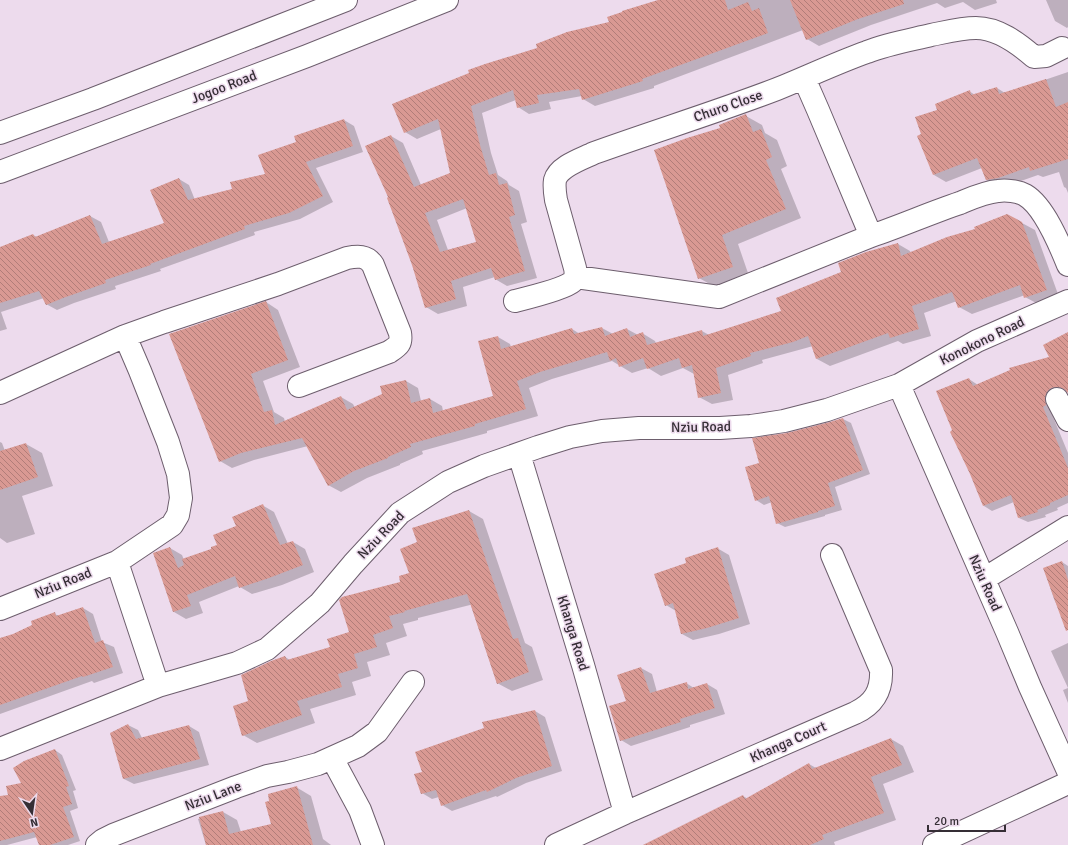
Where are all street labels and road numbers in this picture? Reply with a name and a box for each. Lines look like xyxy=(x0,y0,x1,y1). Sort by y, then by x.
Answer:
street label: Jogoo Road xyxy=(189,67,259,107)
street label: Churo Close xyxy=(691,86,765,126)
street label: Konokono Road xyxy=(937,313,1027,369)
street label: Nziu Road xyxy=(671,418,731,436)
street label: Nziu Road xyxy=(354,507,408,563)
street label: Nziu Road xyxy=(965,552,1005,614)
street label: Nziu Road xyxy=(32,564,94,602)
street label: Khanga Road xyxy=(553,593,593,673)
street label: Khanga Court xyxy=(747,718,829,766)
street label: Nziu Lane xyxy=(182,777,244,815)

